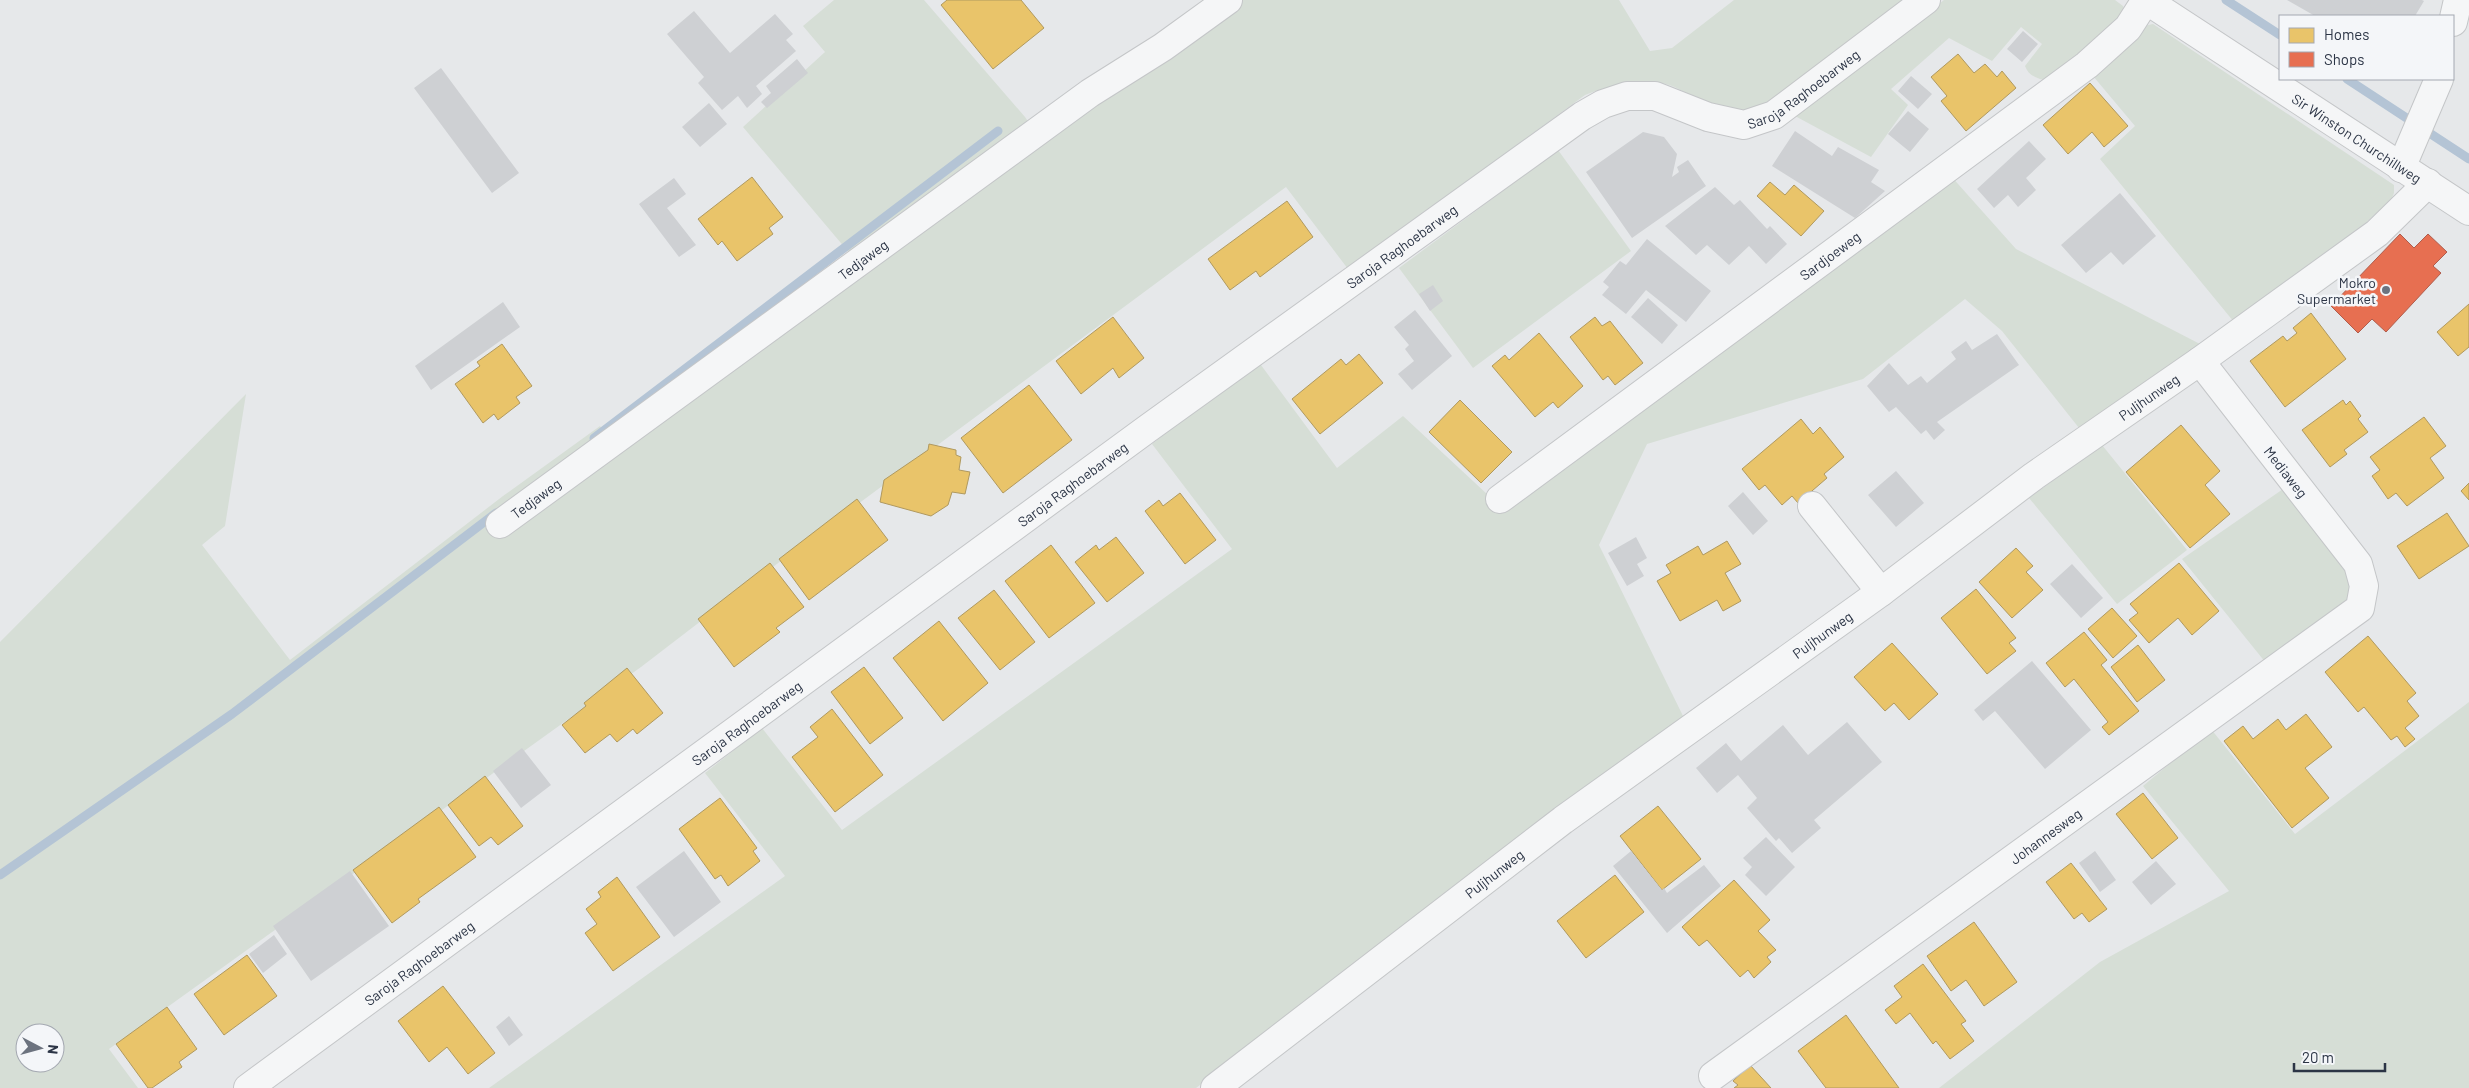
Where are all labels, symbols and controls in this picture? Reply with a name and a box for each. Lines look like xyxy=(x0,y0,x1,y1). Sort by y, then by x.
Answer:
legend xyxy=(2279,15,2454,80)
text: Homes xyxy=(2324,25,2369,43)
street label: Saroja Raghoebarweg xyxy=(1745,45,1863,132)
text: Shops xyxy=(2324,50,2364,68)
street label: Sir Winston Churchillweg xyxy=(2289,89,2425,186)
street label: Saroja Raghoebarweg xyxy=(1343,200,1460,292)
street label: Sardjoeweg xyxy=(1796,227,1863,283)
street label: Tedjaweg xyxy=(834,235,891,283)
place label: Mokro Supermarket xyxy=(2297,274,2376,307)
marker: Mokro Supermarket xyxy=(2380,284,2392,296)
street label: Puljhunweg xyxy=(2115,370,2182,423)
street label: Saroja Raghoebarweg xyxy=(1014,438,1131,530)
street label: Mediaweg xyxy=(2261,443,2311,501)
street label: Tedjaweg xyxy=(507,474,564,522)
street label: Puljhunweg xyxy=(1789,607,1855,662)
street label: Saroja Raghoebarweg xyxy=(688,677,805,769)
street label: Johannesweg xyxy=(2006,804,2084,867)
street label: Puljhunweg xyxy=(1461,845,1527,901)
street label: Saroja Raghoebarweg xyxy=(361,917,477,1009)
north arrow xyxy=(15,1023,65,1073)
scale bar xyxy=(2294,1040,2385,1072)
text: N xyxy=(44,1044,62,1055)
text: 20 m xyxy=(2302,1048,2334,1066)

